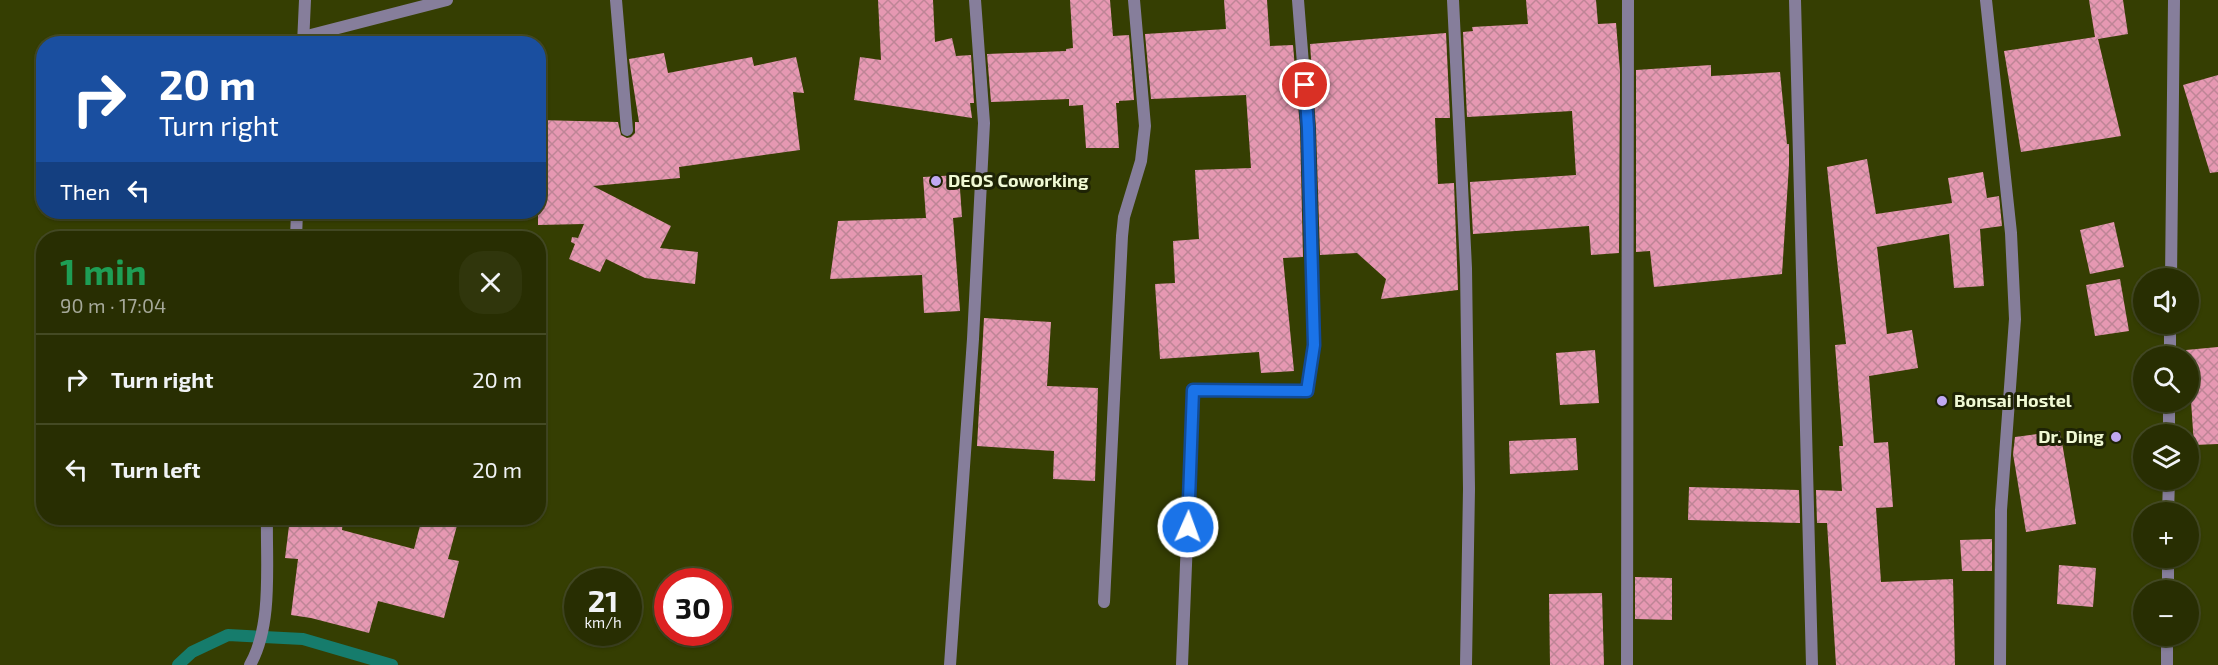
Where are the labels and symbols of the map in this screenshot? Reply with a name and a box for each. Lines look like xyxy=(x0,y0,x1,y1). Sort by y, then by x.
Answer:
pin xyxy=(1279,59,1330,110)
place label: DEOS Coworking xyxy=(948,169,1089,191)
marker: DEOS Coworking xyxy=(929,174,943,188)
place label: Bonsai Hostel xyxy=(1954,389,2072,411)
marker: Bonsai Hostel xyxy=(1935,394,1949,408)
place label: Dr. Ding xyxy=(2038,425,2105,447)
marker: Dr. Ding xyxy=(2109,430,2123,444)
position arrow xyxy=(1156,495,1220,559)
speed limit sign: 30 xyxy=(654,568,732,646)

